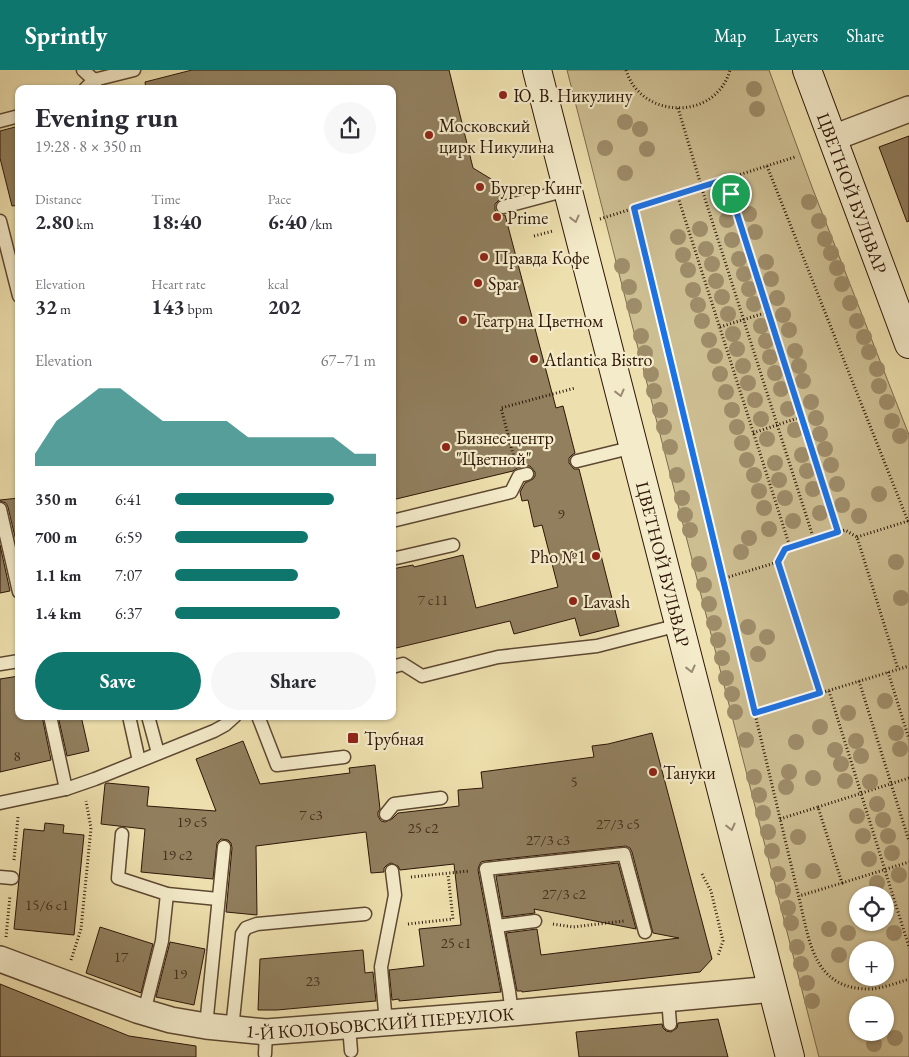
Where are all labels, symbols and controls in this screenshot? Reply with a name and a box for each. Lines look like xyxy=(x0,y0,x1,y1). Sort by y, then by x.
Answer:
text: Sprintly xyxy=(25,20,107,51)
text: Map xyxy=(714,24,746,47)
text: Layers xyxy=(774,24,818,47)
text: Share xyxy=(846,24,884,47)
place label: Ю. В. Никулину xyxy=(513,84,633,107)
marker: Ю. В. Никулину xyxy=(497,89,509,101)
text: Evening run xyxy=(35,99,178,135)
button: share xyxy=(324,102,376,154)
street label: ЦВЕТНОЙ БУЛЬВАР xyxy=(812,109,893,276)
place label: Московский цирк Никулина xyxy=(439,114,555,158)
marker: Московский цирк Никулина xyxy=(423,129,435,141)
text: 19:28 · 8 × 350 m xyxy=(35,136,142,157)
pin xyxy=(710,173,752,215)
place label: Бургер Кинг xyxy=(490,176,582,199)
icon: arrive xyxy=(717,180,745,208)
marker: Бургер Кинг xyxy=(474,181,486,193)
text: Distance xyxy=(35,190,82,208)
text: Time xyxy=(151,190,181,208)
text: Pace xyxy=(268,190,291,208)
place label: Prime xyxy=(507,206,548,229)
text: 2.80 xyxy=(35,208,74,235)
text: 18:40 xyxy=(151,208,202,235)
text: 6:40 xyxy=(268,208,307,235)
marker: Prime xyxy=(491,211,503,223)
text: km xyxy=(74,215,94,233)
text: /km xyxy=(307,215,333,233)
one-way arrow xyxy=(569,215,580,224)
place label: Правда Кофе xyxy=(494,246,589,269)
marker: Правда Кофе xyxy=(478,251,490,263)
place label: Spar xyxy=(488,272,519,295)
text: Elevation xyxy=(35,275,85,293)
text: Heart rate xyxy=(151,275,206,293)
text: kcal xyxy=(268,275,289,293)
marker: Spar xyxy=(472,277,484,289)
text: 32 xyxy=(35,293,57,320)
text: 143 xyxy=(151,293,185,320)
text: 202 xyxy=(268,293,301,320)
text: m xyxy=(57,300,71,318)
text: bpm xyxy=(185,300,213,318)
place label: Театр на Цветном xyxy=(473,309,604,332)
marker: Театр на Цветном xyxy=(457,314,469,326)
place label: Atlantica Bistro xyxy=(543,348,652,371)
text: Elevation xyxy=(35,350,93,371)
text: 67–71 m xyxy=(321,350,376,371)
marker: Atlantica Bistro xyxy=(528,353,540,365)
one-way arrow xyxy=(614,389,625,398)
place label: Бизнес-центр "Цветной" xyxy=(456,426,554,470)
marker: Бизнес-центр "Цветной" xyxy=(440,441,452,453)
street label: ЦВЕТНОЙ БУЛЬВАР xyxy=(631,479,696,649)
text: 350 m xyxy=(35,489,77,510)
text: 6:41 xyxy=(115,489,142,510)
house number: 9 xyxy=(557,504,565,523)
text: 700 m xyxy=(35,527,77,548)
text: 6:59 xyxy=(115,527,142,548)
place label: Pho №1 xyxy=(530,545,586,568)
marker: Pho №1 xyxy=(590,550,602,562)
text: 1.1 km xyxy=(35,565,81,586)
text: 7:07 xyxy=(115,565,142,586)
house number: 7 с11 xyxy=(418,590,448,609)
place label: Lavash xyxy=(583,590,630,613)
marker: Lavash xyxy=(567,595,579,607)
text: 1.4 km xyxy=(35,603,81,624)
text: 6:37 xyxy=(115,603,142,624)
button: Save xyxy=(35,652,201,710)
button: Share xyxy=(211,652,376,710)
one-way arrow xyxy=(685,665,696,674)
place label: Трубная xyxy=(364,727,424,750)
marker: Трубная xyxy=(346,731,360,745)
house number: 8 xyxy=(13,746,21,765)
place label: Тануки xyxy=(663,761,716,784)
marker: Тануки xyxy=(647,766,659,778)
house number: 5 xyxy=(570,772,578,791)
house number: 7 с3 xyxy=(299,805,323,824)
house number: 19 с5 xyxy=(177,812,207,831)
house number: 27/3 с5 xyxy=(596,814,640,833)
house number: 25 с2 xyxy=(408,818,439,837)
one-way arrow xyxy=(725,822,736,831)
house number: 27/3 с3 xyxy=(526,830,570,849)
house number: 19 с2 xyxy=(162,845,193,864)
house number: 27/3 с2 xyxy=(542,884,587,903)
map controls xyxy=(849,886,894,1041)
button: locate xyxy=(849,886,894,931)
house number: 15/6 с1 xyxy=(25,895,69,914)
house number: 25 с1 xyxy=(441,933,471,952)
button: + xyxy=(849,941,894,986)
house number: 17 xyxy=(114,947,129,966)
house number: 19 xyxy=(173,964,187,983)
house number: 23 xyxy=(306,971,320,990)
button: − xyxy=(849,996,894,1041)
street label: 1-Й КОЛОБОВСКИЙ ПЕРЕУЛОК xyxy=(245,1001,515,1044)

